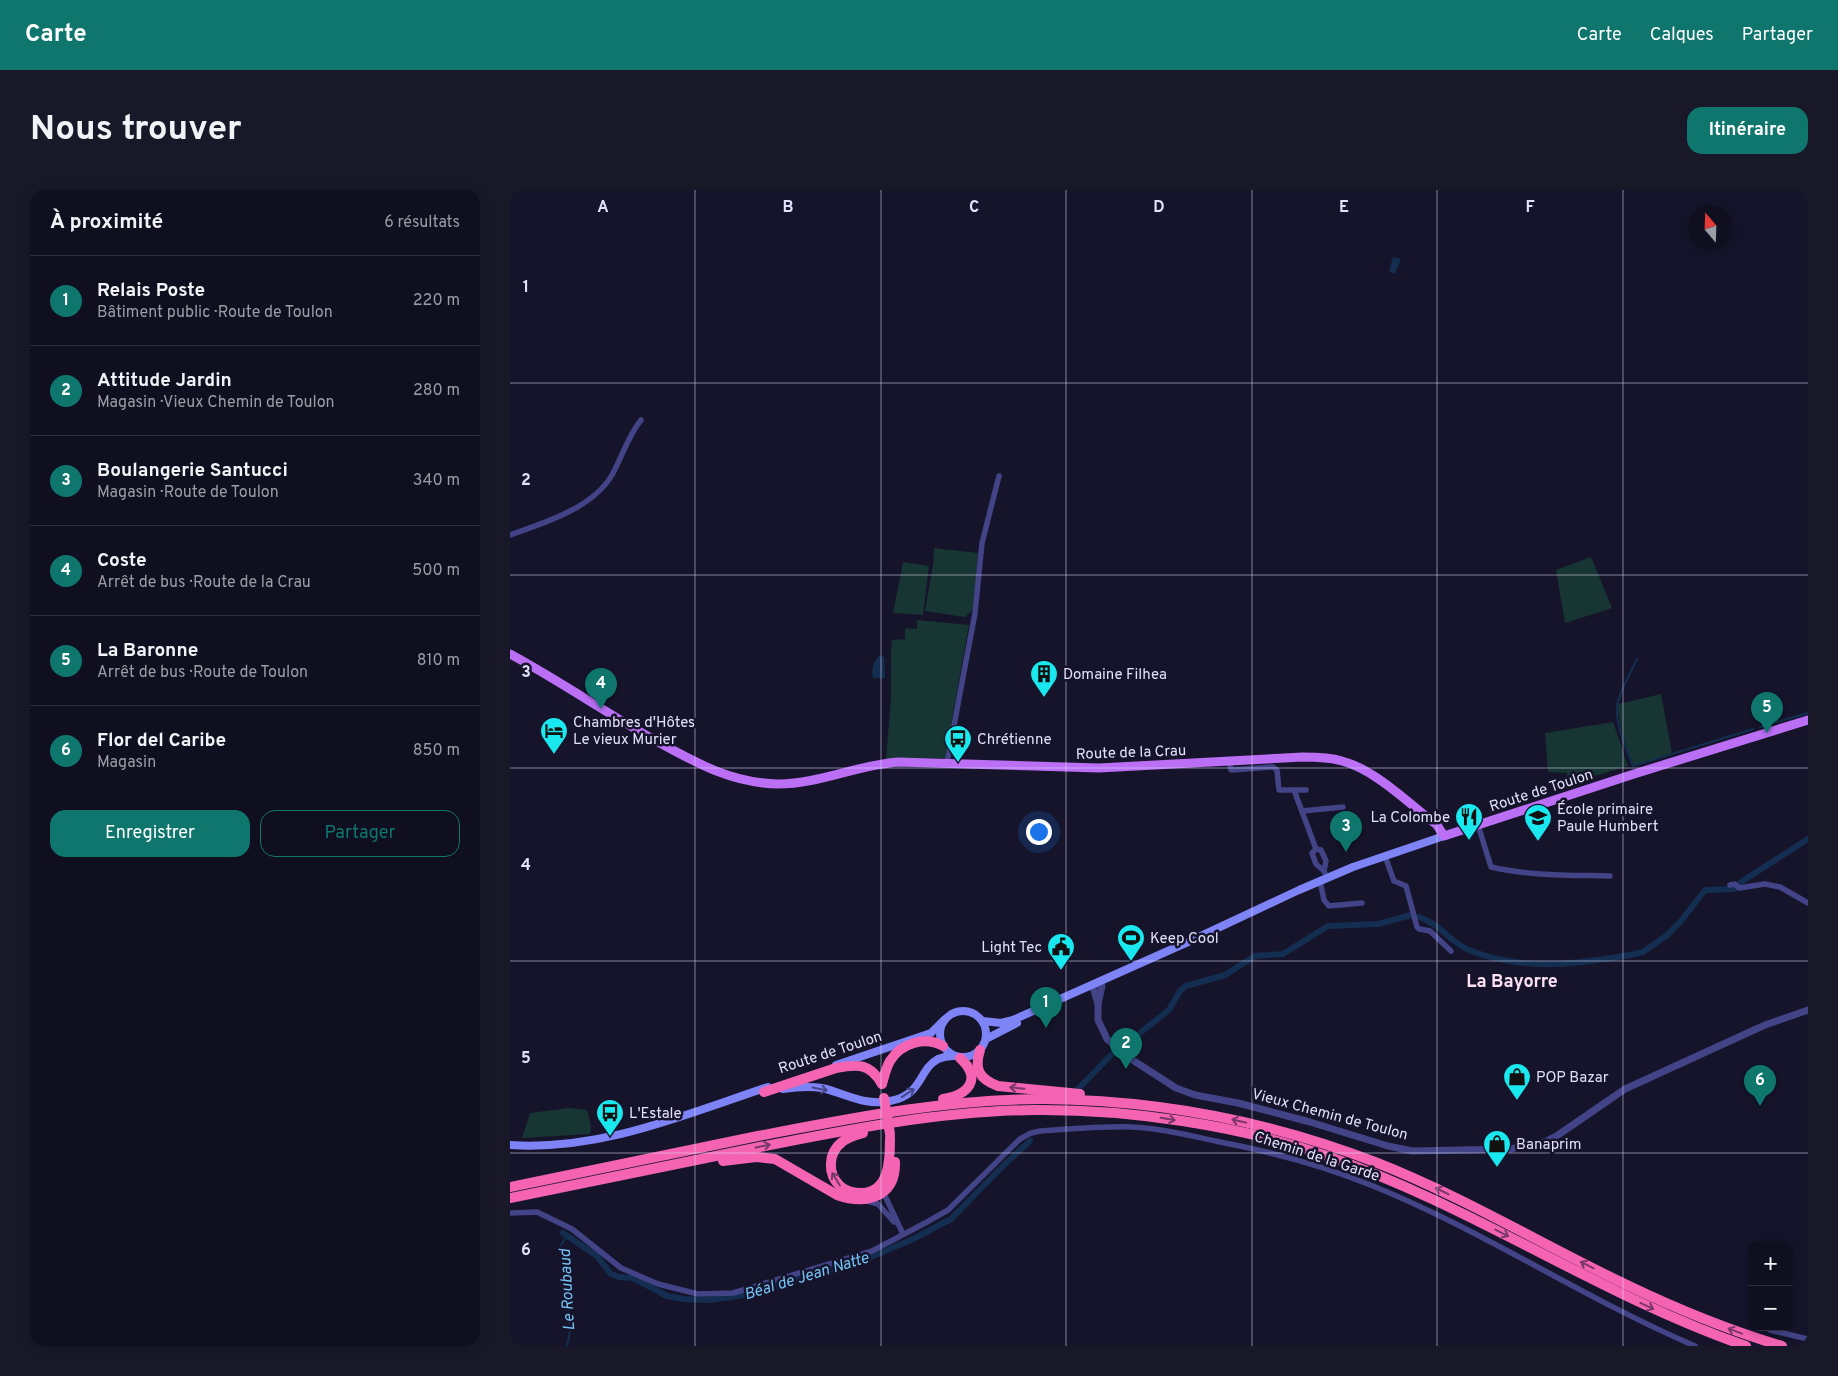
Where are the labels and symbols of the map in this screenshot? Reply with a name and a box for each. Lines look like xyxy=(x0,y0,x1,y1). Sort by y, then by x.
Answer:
text: A xyxy=(597,198,609,218)
text: B xyxy=(782,198,794,218)
text: C xyxy=(969,198,979,218)
text: D xyxy=(1153,198,1165,218)
text: E xyxy=(1339,198,1349,218)
text: F xyxy=(1525,198,1535,218)
north arrow xyxy=(1688,205,1733,250)
text: 1 xyxy=(523,278,529,298)
text: 2 xyxy=(521,471,531,491)
building icon: Domaine Filhea xyxy=(1029,659,1059,698)
text: 3 xyxy=(521,663,531,683)
place label: Domaine Filhea xyxy=(1063,666,1167,685)
pin: 4 xyxy=(585,668,617,709)
pin: 5 xyxy=(1751,692,1783,733)
place label: Chambres d'Hôtes Le vieux Murier xyxy=(573,714,695,750)
hotel icon: Chambres d'Hôtes Le vieux Murier xyxy=(539,716,569,755)
bus stop icon: Chrétienne xyxy=(943,724,973,763)
place label: Chrétienne xyxy=(977,731,1052,750)
street label: Route de la Crau xyxy=(1076,742,1187,765)
street label: Route de Toulon xyxy=(1487,766,1596,817)
place label: École primaire Paule Humbert xyxy=(1557,800,1658,837)
restaurant icon: La Colombe xyxy=(1454,802,1484,841)
school or university icon: École primaire Paule Humbert xyxy=(1523,803,1553,842)
place label: La Colombe xyxy=(1370,809,1450,828)
pin: 3 xyxy=(1330,811,1362,852)
your location xyxy=(1026,819,1052,845)
text: 4 xyxy=(521,856,531,876)
sports icon: Keep Cool xyxy=(1116,923,1146,962)
place label: Keep Cool xyxy=(1150,930,1219,949)
public building icon: Light Tec xyxy=(1046,932,1076,971)
place label: Light Tec xyxy=(981,939,1042,958)
district label: La Bayorre xyxy=(1466,971,1558,994)
pin: 1 xyxy=(1030,987,1062,1028)
street label: Route de Toulon xyxy=(776,1028,885,1079)
pin: 2 xyxy=(1110,1028,1142,1069)
text: 5 xyxy=(521,1049,531,1069)
shop icon: POP Bazar xyxy=(1502,1062,1532,1101)
pin: 6 xyxy=(1744,1065,1776,1106)
place label: POP Bazar xyxy=(1536,1069,1609,1088)
one-way arrow xyxy=(1010,1083,1026,1093)
one-way arrow xyxy=(811,1084,827,1094)
street label: Vieux Chemin de Toulon xyxy=(1249,1085,1410,1145)
one-way arrow xyxy=(901,1088,915,1098)
bus stop icon: L'Estale xyxy=(595,1098,625,1137)
place label: L'Estale xyxy=(629,1105,682,1124)
one-way arrow xyxy=(1159,1115,1175,1125)
one-way arrow xyxy=(1232,1116,1248,1125)
street label: Chemin de la Garde xyxy=(1251,1128,1382,1187)
shop icon: Banaprim xyxy=(1482,1129,1512,1168)
place label: Banaprim xyxy=(1516,1136,1581,1155)
one-way arrow xyxy=(755,1141,771,1150)
one-way arrow xyxy=(831,1171,841,1186)
one-way arrow xyxy=(1435,1186,1450,1196)
one-way arrow xyxy=(1494,1229,1509,1238)
text: 6 xyxy=(521,1241,531,1261)
water label: Le Roubaud xyxy=(556,1247,580,1331)
water label: Béal de Jean Natte xyxy=(742,1248,872,1305)
one-way arrow xyxy=(1580,1260,1595,1269)
one-way arrow xyxy=(1639,1302,1654,1312)
one-way arrow xyxy=(1728,1326,1744,1335)

